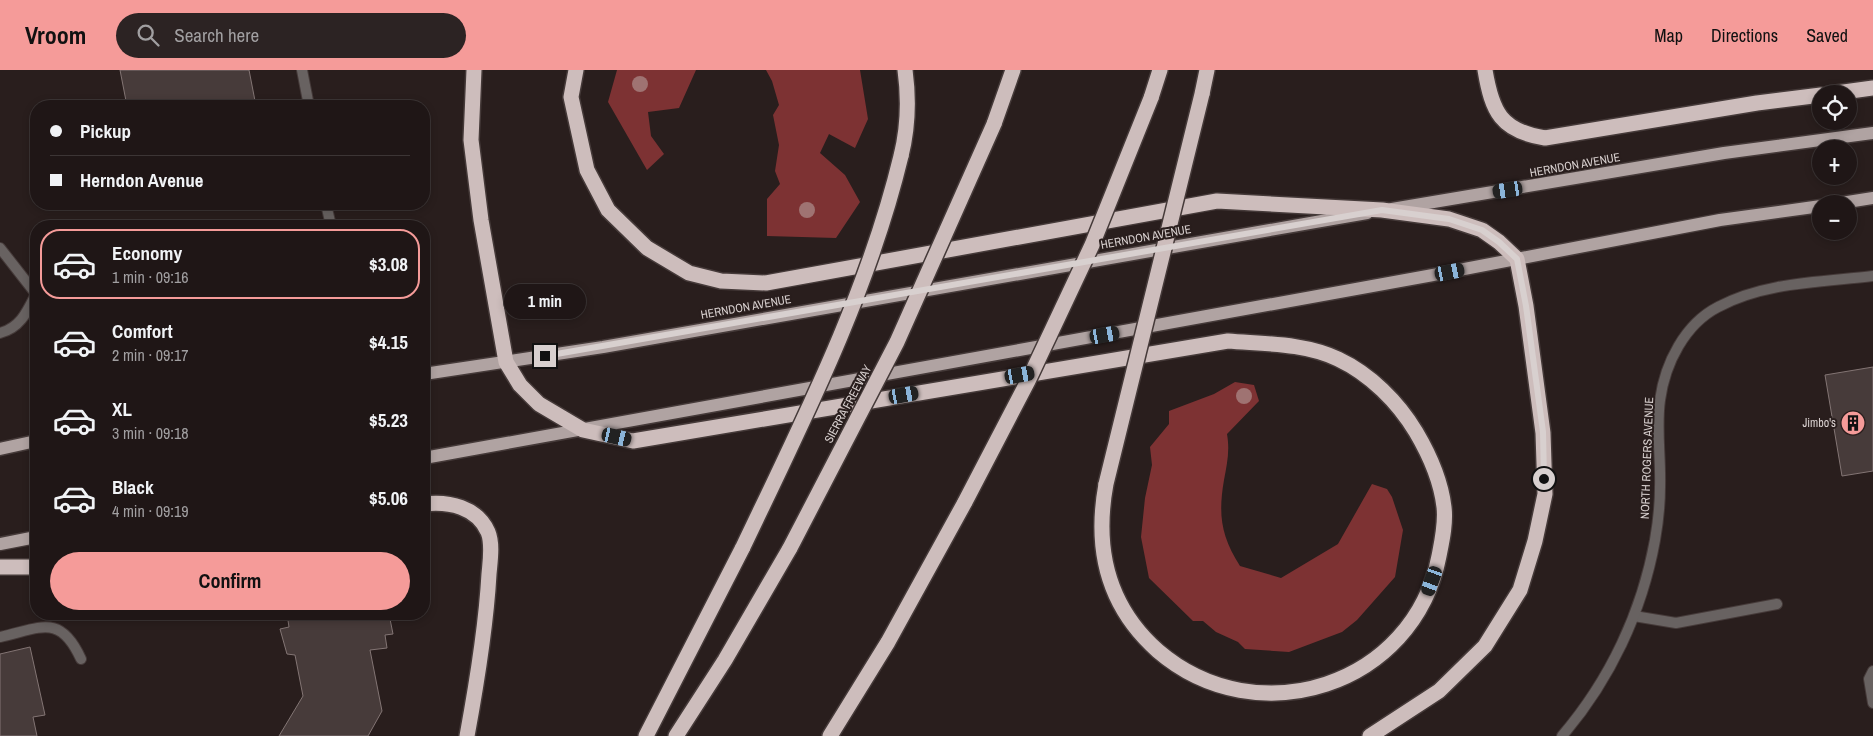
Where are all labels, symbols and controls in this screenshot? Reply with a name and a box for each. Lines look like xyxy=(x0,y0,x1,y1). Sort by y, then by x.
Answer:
search box xyxy=(116,13,466,58)
text: Vroom xyxy=(25,19,86,51)
icon: search xyxy=(134,21,162,49)
text: Search here xyxy=(174,22,259,48)
text: Map xyxy=(1654,23,1683,48)
text: Directions xyxy=(1711,23,1778,48)
text: Saved xyxy=(1806,23,1848,48)
map controls xyxy=(1812,85,1857,240)
button: locate xyxy=(1812,85,1857,130)
text: Pickup xyxy=(80,118,131,144)
button: + xyxy=(1812,140,1857,185)
street label: HERNDON AVENUE xyxy=(1528,149,1622,181)
text: Herndon Avenue xyxy=(80,167,204,193)
car xyxy=(1492,180,1523,200)
button: − xyxy=(1812,195,1857,240)
street label: HERNDON AVENUE xyxy=(1099,221,1193,253)
text: Economy xyxy=(112,240,182,266)
icon: car xyxy=(52,242,97,287)
text: $3.08 xyxy=(369,251,408,277)
car xyxy=(1433,262,1466,282)
text: 1 min · 09:16 xyxy=(112,266,189,288)
callout: 1 min xyxy=(504,284,586,318)
text: 1 min xyxy=(528,290,562,312)
street label: HERNDON AVENUE xyxy=(699,291,793,323)
text: Comfort xyxy=(112,318,173,344)
icon: car xyxy=(52,320,97,365)
car xyxy=(1088,325,1121,345)
text: $4.15 xyxy=(369,329,408,355)
text: 2 min · 09:17 xyxy=(112,344,189,366)
route end xyxy=(534,345,556,367)
street label: SIERRA FREEWAY xyxy=(821,362,876,446)
car xyxy=(1003,365,1036,385)
car xyxy=(887,385,920,405)
text: XL xyxy=(112,396,132,422)
street label: NORTH ROGERS AVENUE xyxy=(1637,397,1657,519)
icon: car xyxy=(52,398,97,443)
text: $5.23 xyxy=(369,407,408,433)
building icon: Jimbo's xyxy=(1840,410,1866,436)
place label: Jimbo's xyxy=(1802,415,1836,431)
text: 3 min · 09:18 xyxy=(112,422,189,444)
car xyxy=(600,426,633,448)
route start xyxy=(1533,468,1555,490)
text: Black xyxy=(112,474,154,500)
icon: car xyxy=(52,476,97,521)
text: $5.06 xyxy=(369,485,408,511)
text: 4 min · 09:19 xyxy=(112,500,189,522)
button: Confirm xyxy=(50,552,410,610)
car xyxy=(1419,564,1444,598)

